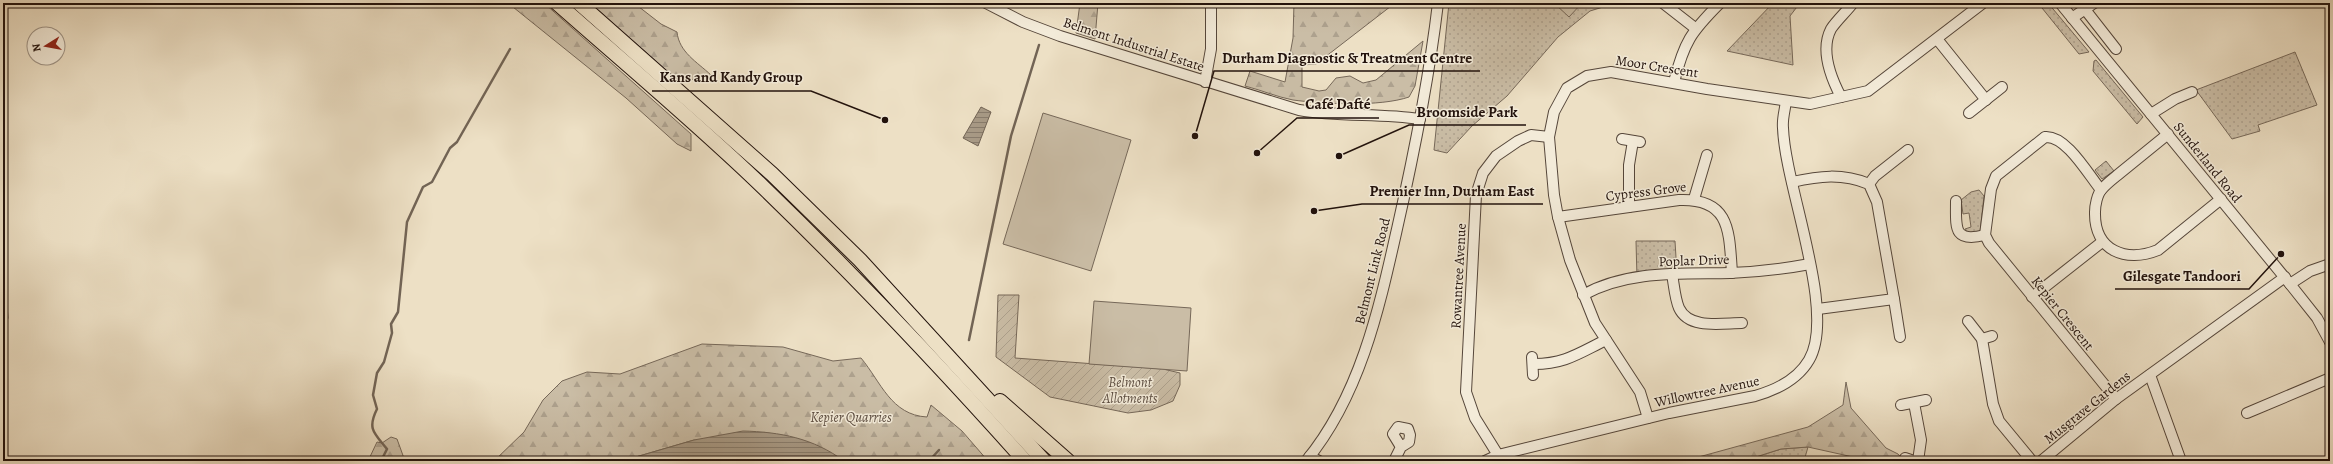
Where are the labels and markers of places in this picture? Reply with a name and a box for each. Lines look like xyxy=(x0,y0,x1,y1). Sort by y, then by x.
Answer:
callout: Durham Diagnostic & Treatment Centre xyxy=(1214,44,1480,71)
callout: Kans and Kandy Group xyxy=(652,64,811,91)
callout: Café Dafté xyxy=(1297,91,1379,118)
callout: Broomside Park xyxy=(1409,98,1526,125)
callout: Premier Inn, Durham East xyxy=(1362,177,1543,204)
callout: Gilesgate Tandoori xyxy=(2115,262,2249,289)

